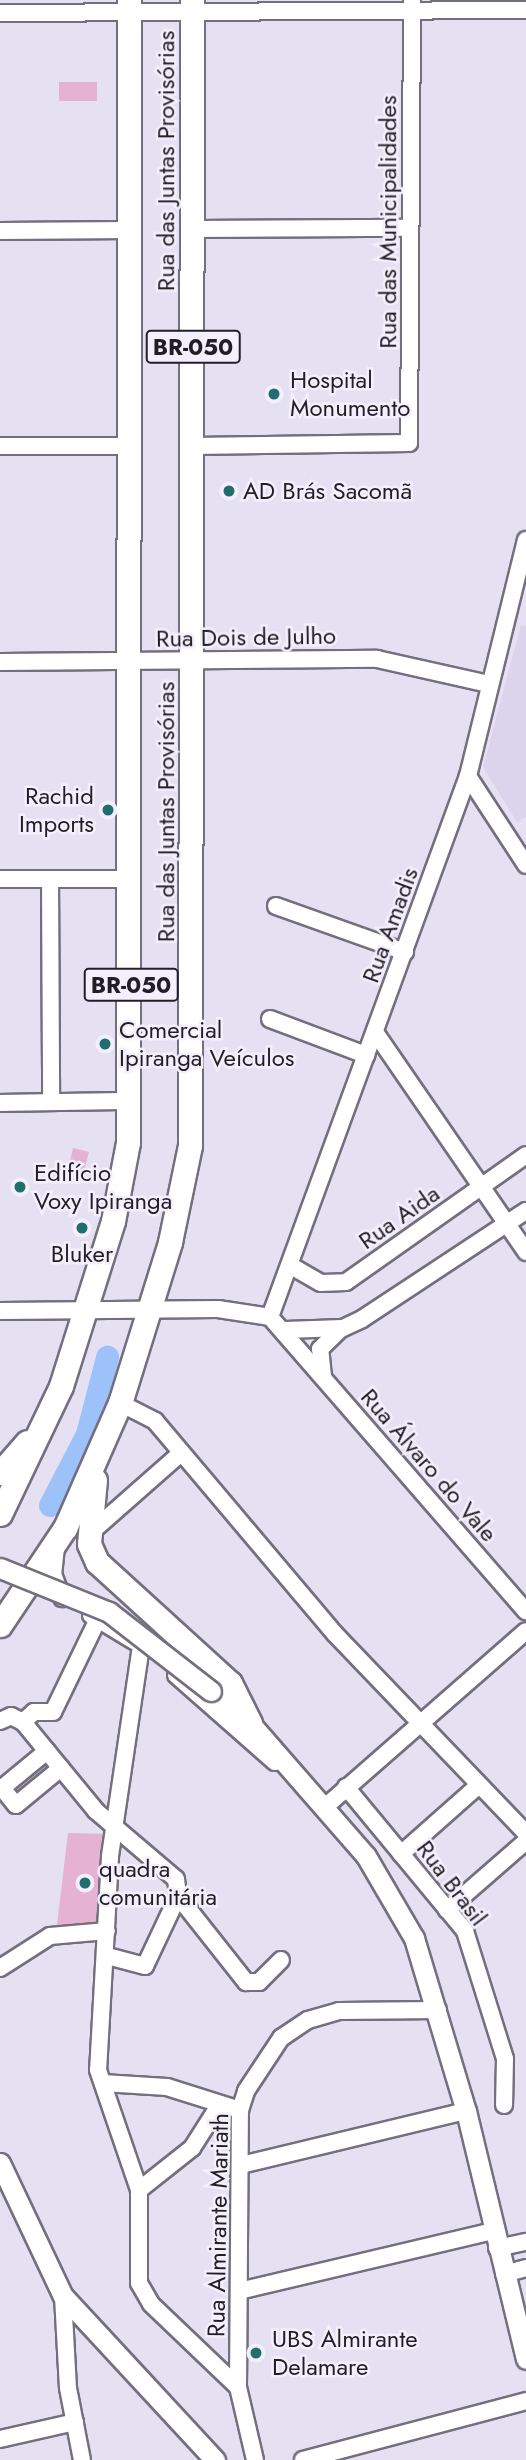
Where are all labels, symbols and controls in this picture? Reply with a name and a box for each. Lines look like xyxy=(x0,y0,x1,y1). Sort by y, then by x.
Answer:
street label: Rua das Juntas Provisórias xyxy=(152,31,180,291)
street label: Rua das Municipalidades xyxy=(374,95,402,349)
road number: BR-050 xyxy=(144,328,242,366)
place label: Hospital Monumento xyxy=(290,366,410,422)
marker: Hospital Monumento xyxy=(264,384,284,404)
place label: AD Brás Sacomã xyxy=(243,477,412,505)
marker: AD Brás Sacomã xyxy=(221,483,237,499)
street label: Rua Dois de Julho xyxy=(156,621,336,653)
street label: Rua das Juntas Provisórias xyxy=(152,682,180,942)
place label: Rachid Imports xyxy=(19,782,94,838)
marker: Rachid Imports xyxy=(100,802,116,818)
street label: Rua Amadis xyxy=(356,863,424,987)
road number: BR-050 xyxy=(82,966,180,1004)
place label: Comercial Ipiranga Veículos xyxy=(119,1016,294,1072)
marker: Comercial Ipiranga Veículos xyxy=(97,1036,113,1052)
place label: Edifício Voxy Ipiranga xyxy=(34,1159,172,1215)
marker: Edifício Voxy Ipiranga xyxy=(12,1179,28,1195)
street label: Rua Aida xyxy=(353,1179,445,1255)
marker: Bluker xyxy=(74,1220,90,1236)
place label: Bluker xyxy=(51,1240,113,1268)
street label: Rua Álvaro do Vale xyxy=(355,1383,503,1547)
street label: Rua Brasil xyxy=(411,1835,493,1931)
place label: quadra comunitária xyxy=(99,1855,217,1911)
marker: quadra comunitária xyxy=(77,1875,93,1891)
street label: Rua Almirante Mariath xyxy=(202,2113,234,2337)
place label: UBS Almirante Delamare xyxy=(272,2325,418,2381)
marker: UBS Almirante Delamare xyxy=(246,2343,266,2363)

